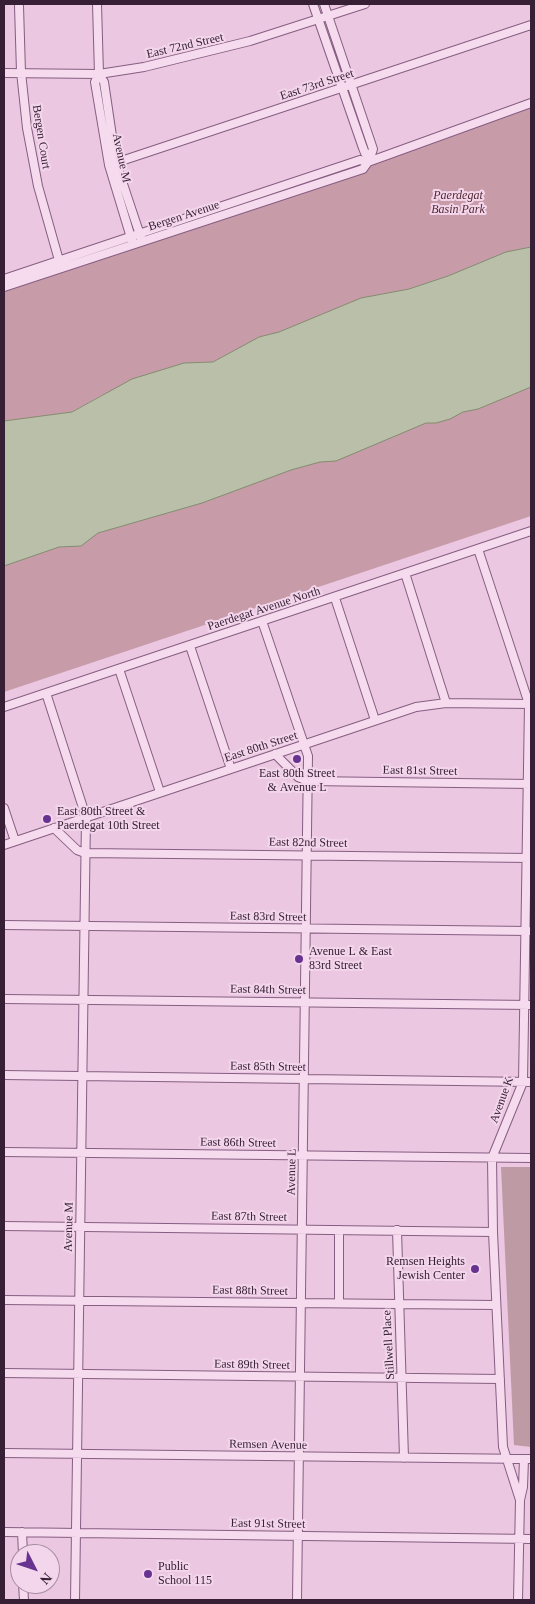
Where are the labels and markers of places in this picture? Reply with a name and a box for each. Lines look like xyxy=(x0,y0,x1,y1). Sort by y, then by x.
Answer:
marker: East 80th Street & Avenue L xyxy=(291,753,303,765)
place label: East 80th Street & Avenue L xyxy=(259,767,335,795)
place label: East 80th Street & Paerdegat 10th Street xyxy=(57,805,160,833)
marker: East 80th Street & Paerdegat 10th Street xyxy=(41,813,53,825)
place label: Avenue L & East 83rd Street xyxy=(309,945,392,973)
marker: Avenue L & East 83rd Street xyxy=(293,953,305,965)
place label: Remsen Heights Jewish Center xyxy=(386,1255,465,1283)
marker: Remsen Heights Jewish Center xyxy=(469,1263,481,1275)
place label: Public School 115 xyxy=(158,1560,212,1588)
marker: Public School 115 xyxy=(142,1568,154,1580)

